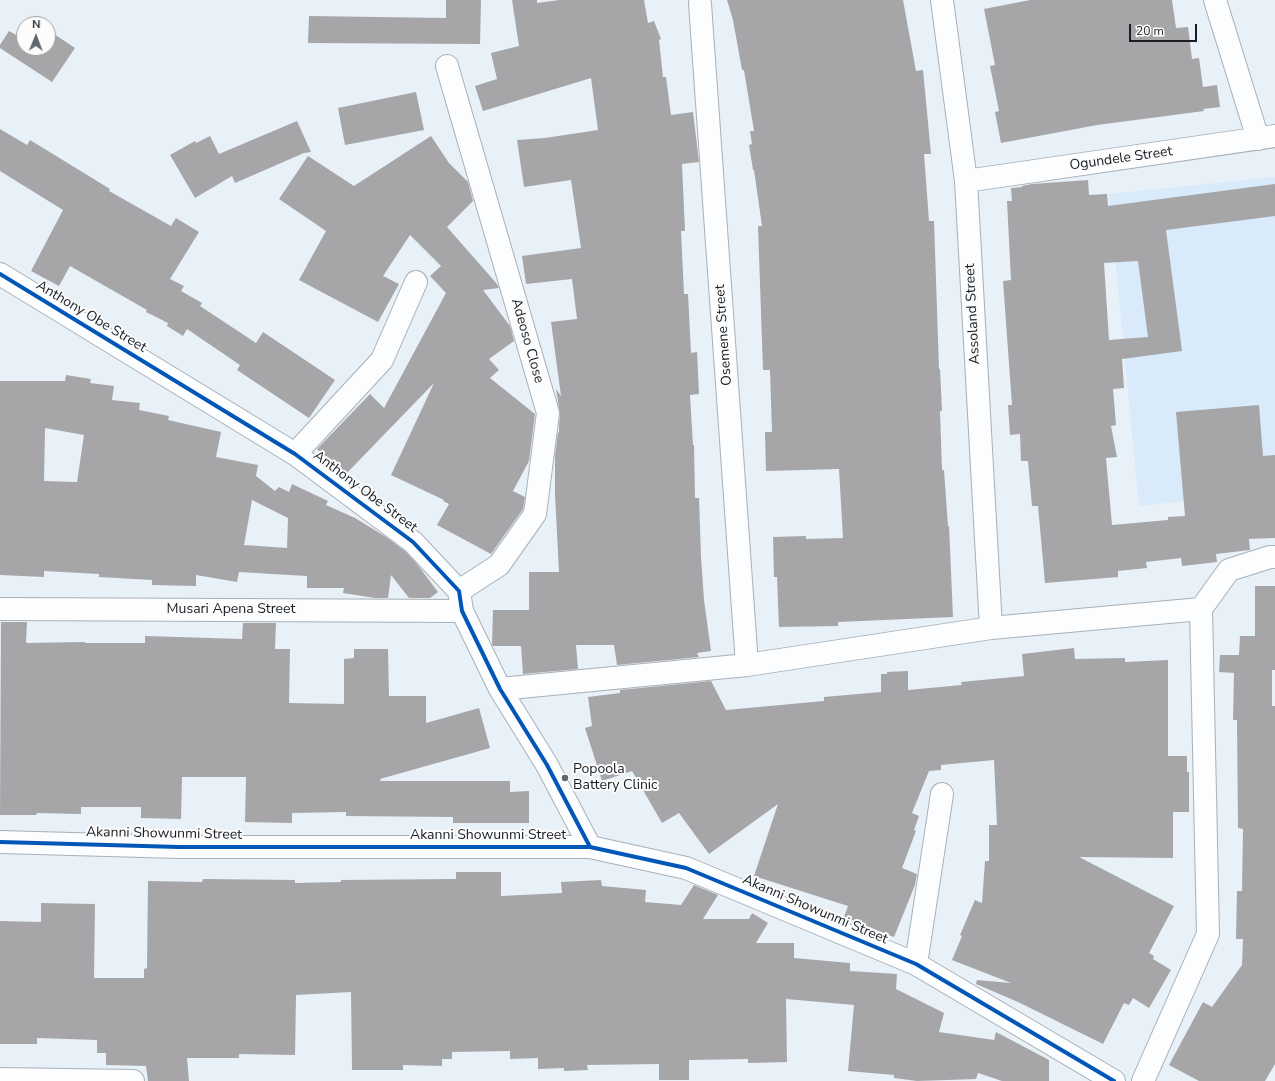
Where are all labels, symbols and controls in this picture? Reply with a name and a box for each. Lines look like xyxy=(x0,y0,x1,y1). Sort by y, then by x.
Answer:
north arrow xyxy=(16,16,56,56)
scale bar xyxy=(1131,16,1199,42)
text: N xyxy=(32,17,40,32)
text: 20 m xyxy=(1136,23,1164,39)
street label: Ogundele Street xyxy=(1068,143,1174,175)
street label: Assoland Street xyxy=(962,263,984,365)
street label: Anthony Obe Street xyxy=(33,277,149,357)
street label: Osemene Street xyxy=(712,284,736,386)
street label: Adeoso Close xyxy=(507,297,547,385)
street label: Anthony Obe Street xyxy=(310,447,420,537)
street label: Musari Apena Street xyxy=(167,602,295,618)
place label: Popoola Battery Clinic xyxy=(573,762,658,794)
marker: Popoola Battery Clinic xyxy=(560,773,570,783)
street label: Akanni Showunmi Street xyxy=(86,824,242,844)
street label: Akanni Showunmi Street xyxy=(410,828,566,844)
street label: Akanni Showunmi Street xyxy=(740,872,890,948)

